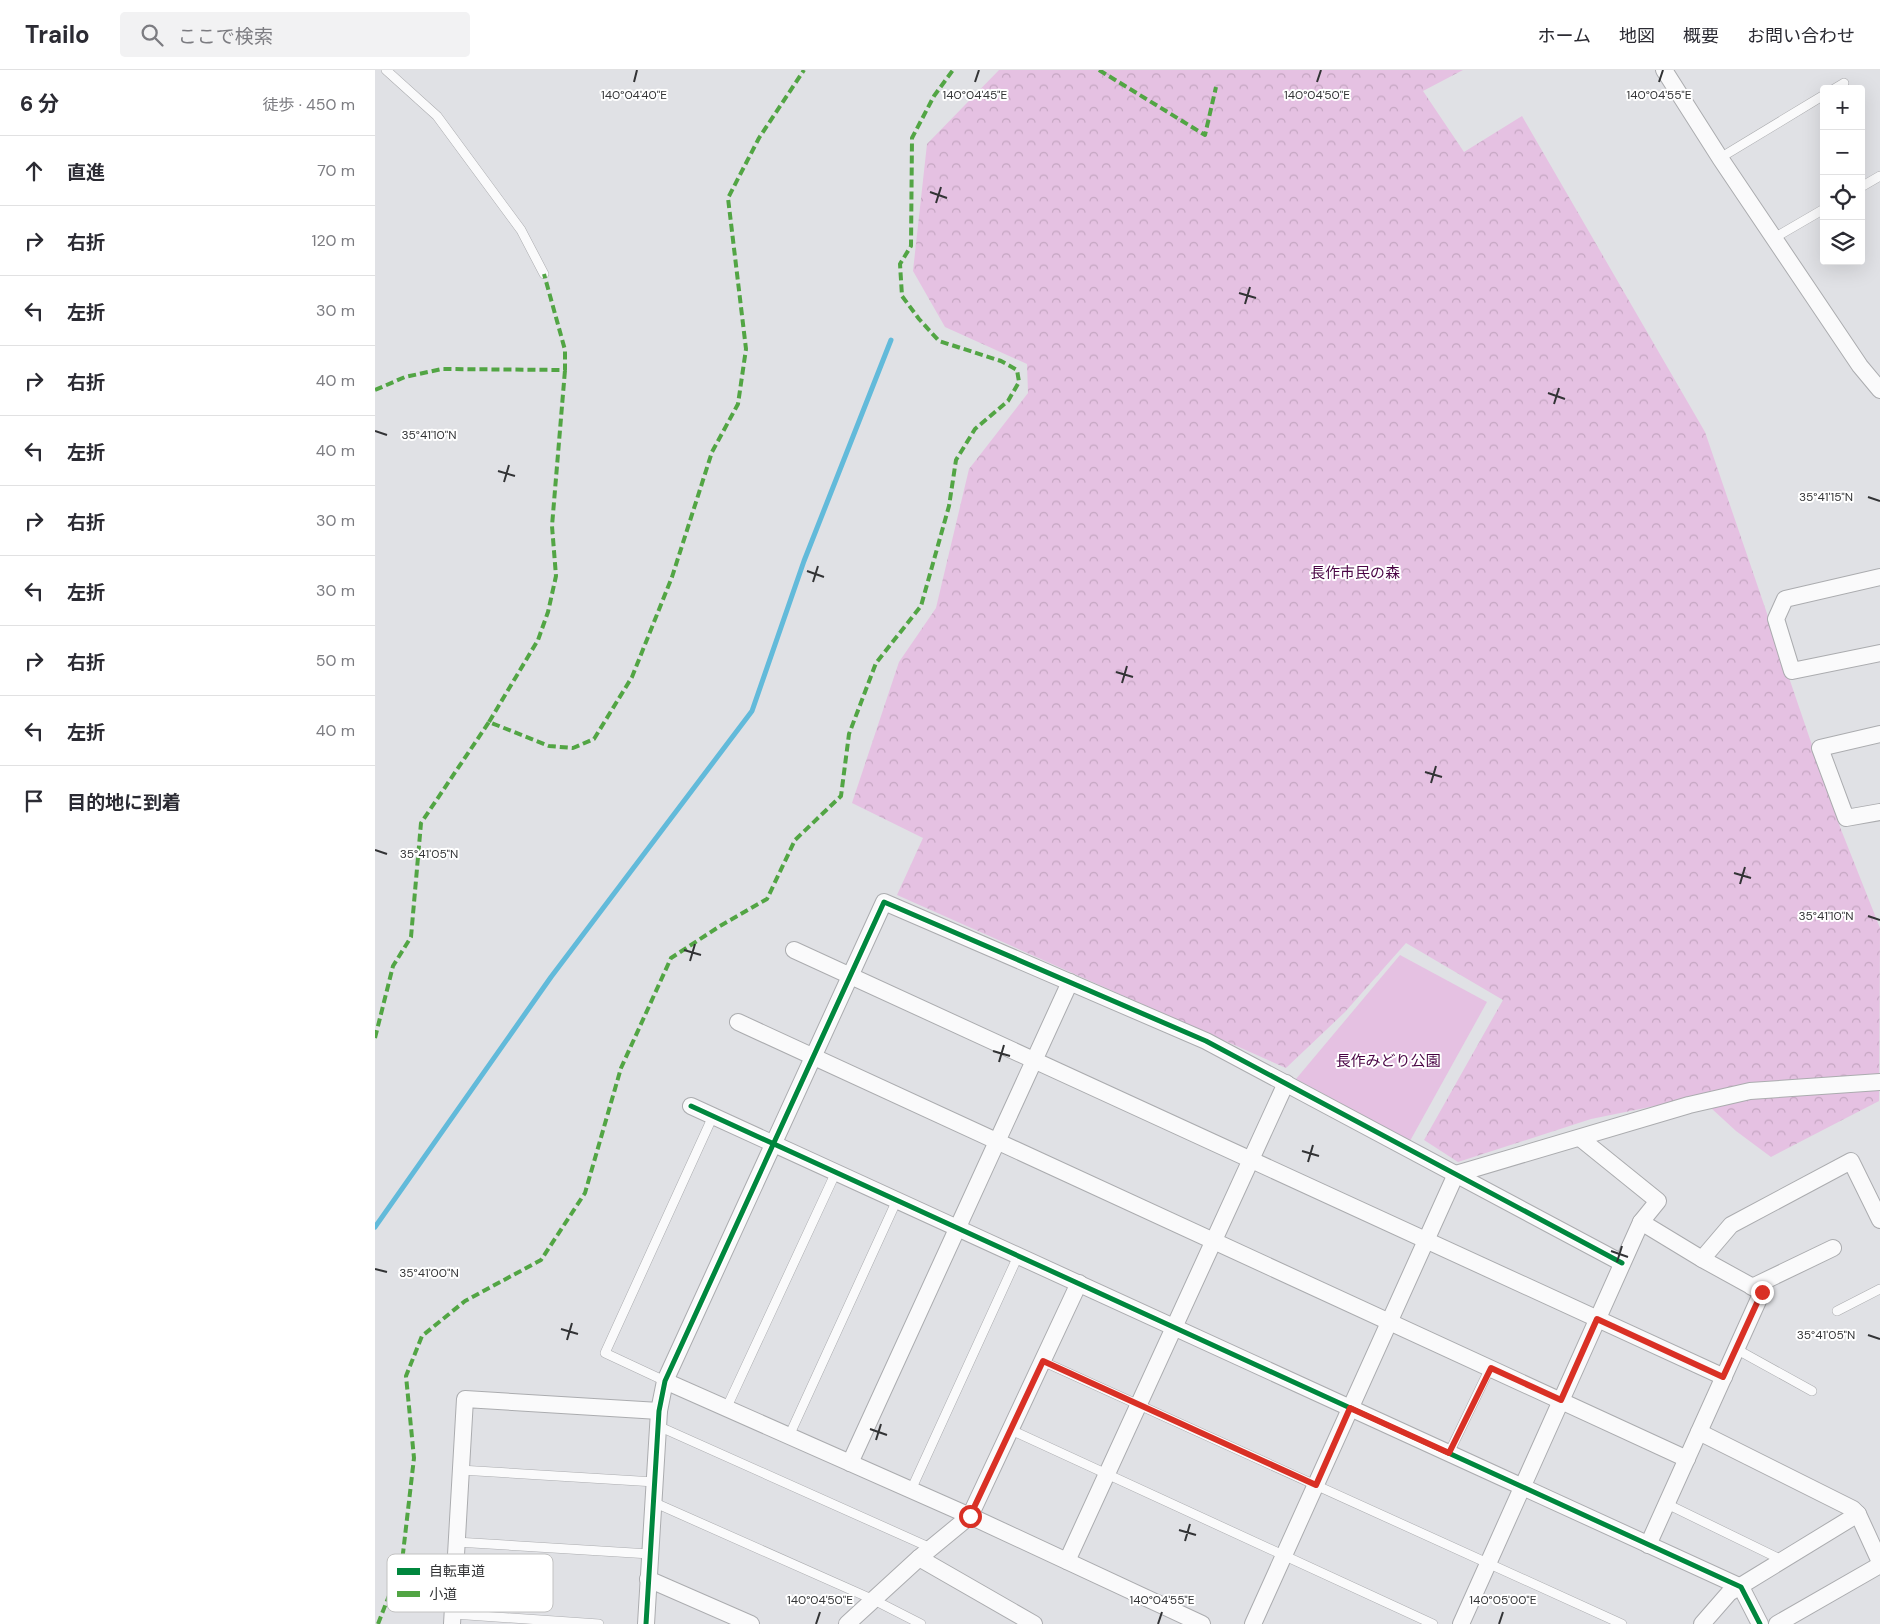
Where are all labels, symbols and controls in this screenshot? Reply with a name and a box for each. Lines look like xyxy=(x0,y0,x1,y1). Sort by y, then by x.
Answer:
search box xyxy=(120,12,470,57)
text: Trailo xyxy=(25,19,90,50)
icon: search xyxy=(138,21,166,49)
text: ここで検索 xyxy=(178,24,273,49)
text: ホーム xyxy=(1538,24,1591,48)
text: 地図 xyxy=(1619,24,1655,48)
text: 概要 xyxy=(1683,24,1719,48)
text: お問い合わせ xyxy=(1747,24,1855,48)
map controls xyxy=(1820,85,1865,265)
button: + xyxy=(1820,85,1865,130)
text: 140°04'40"E xyxy=(601,87,667,103)
text: 140°04'45"E xyxy=(943,87,1008,103)
text: 140°04'50"E xyxy=(1284,87,1350,103)
text: 140°04'55"E xyxy=(1626,87,1692,103)
text: 6 分 xyxy=(20,90,59,118)
text: 徒歩 · 450 m xyxy=(262,94,355,115)
button: − xyxy=(1820,130,1865,175)
icon: ahead xyxy=(20,157,48,185)
text: 直進 xyxy=(67,160,105,185)
text: 70 m xyxy=(317,160,355,181)
button: locate xyxy=(1820,175,1865,220)
button: layers xyxy=(1820,220,1865,265)
icon: right xyxy=(20,227,48,255)
text: 右折 xyxy=(67,230,105,255)
text: 120 m xyxy=(311,230,355,251)
icon: left xyxy=(20,297,48,325)
text: 左折 xyxy=(67,300,105,325)
text: 30 m xyxy=(316,300,355,321)
icon: right xyxy=(20,367,48,395)
text: 右折 xyxy=(67,370,105,395)
text: 40 m xyxy=(316,370,355,391)
text: 35°41'10"N xyxy=(401,427,457,443)
icon: left xyxy=(20,437,48,465)
text: 左折 xyxy=(67,440,105,465)
text: 40 m xyxy=(316,440,355,461)
text: 35°41'15"N xyxy=(1799,489,1853,505)
icon: right xyxy=(20,507,48,535)
text: 右折 xyxy=(67,510,105,535)
text: 30 m xyxy=(316,510,355,531)
park label: 長作市民の森 xyxy=(1310,563,1400,583)
icon: left xyxy=(20,577,48,605)
text: 左折 xyxy=(67,580,105,605)
text: 30 m xyxy=(316,580,355,601)
icon: right xyxy=(20,647,48,675)
text: 右折 xyxy=(67,650,105,675)
text: 50 m xyxy=(316,650,355,671)
icon: left xyxy=(20,717,48,745)
text: 左折 xyxy=(67,720,105,745)
text: 40 m xyxy=(316,720,355,741)
icon: arrive xyxy=(20,787,48,815)
text: 目的地に到着 xyxy=(67,790,181,815)
text: 35°41'05"N xyxy=(400,846,458,862)
text: 35°41'10"N xyxy=(1798,908,1854,924)
park label: 長作みどり公園 xyxy=(1335,1051,1441,1071)
text: 35°41'00"N xyxy=(399,1265,459,1281)
route end xyxy=(1751,1281,1774,1304)
text: 35°41'05"N xyxy=(1797,1327,1855,1343)
route start xyxy=(959,1505,982,1528)
legend xyxy=(387,1554,553,1612)
text: 自転車道 xyxy=(429,1562,485,1580)
text: 小道 xyxy=(429,1585,457,1603)
text: 140°04'50"E xyxy=(787,1592,853,1608)
text: 140°04'55"E xyxy=(1129,1592,1195,1608)
text: 140°05'00"E xyxy=(1469,1592,1537,1608)

